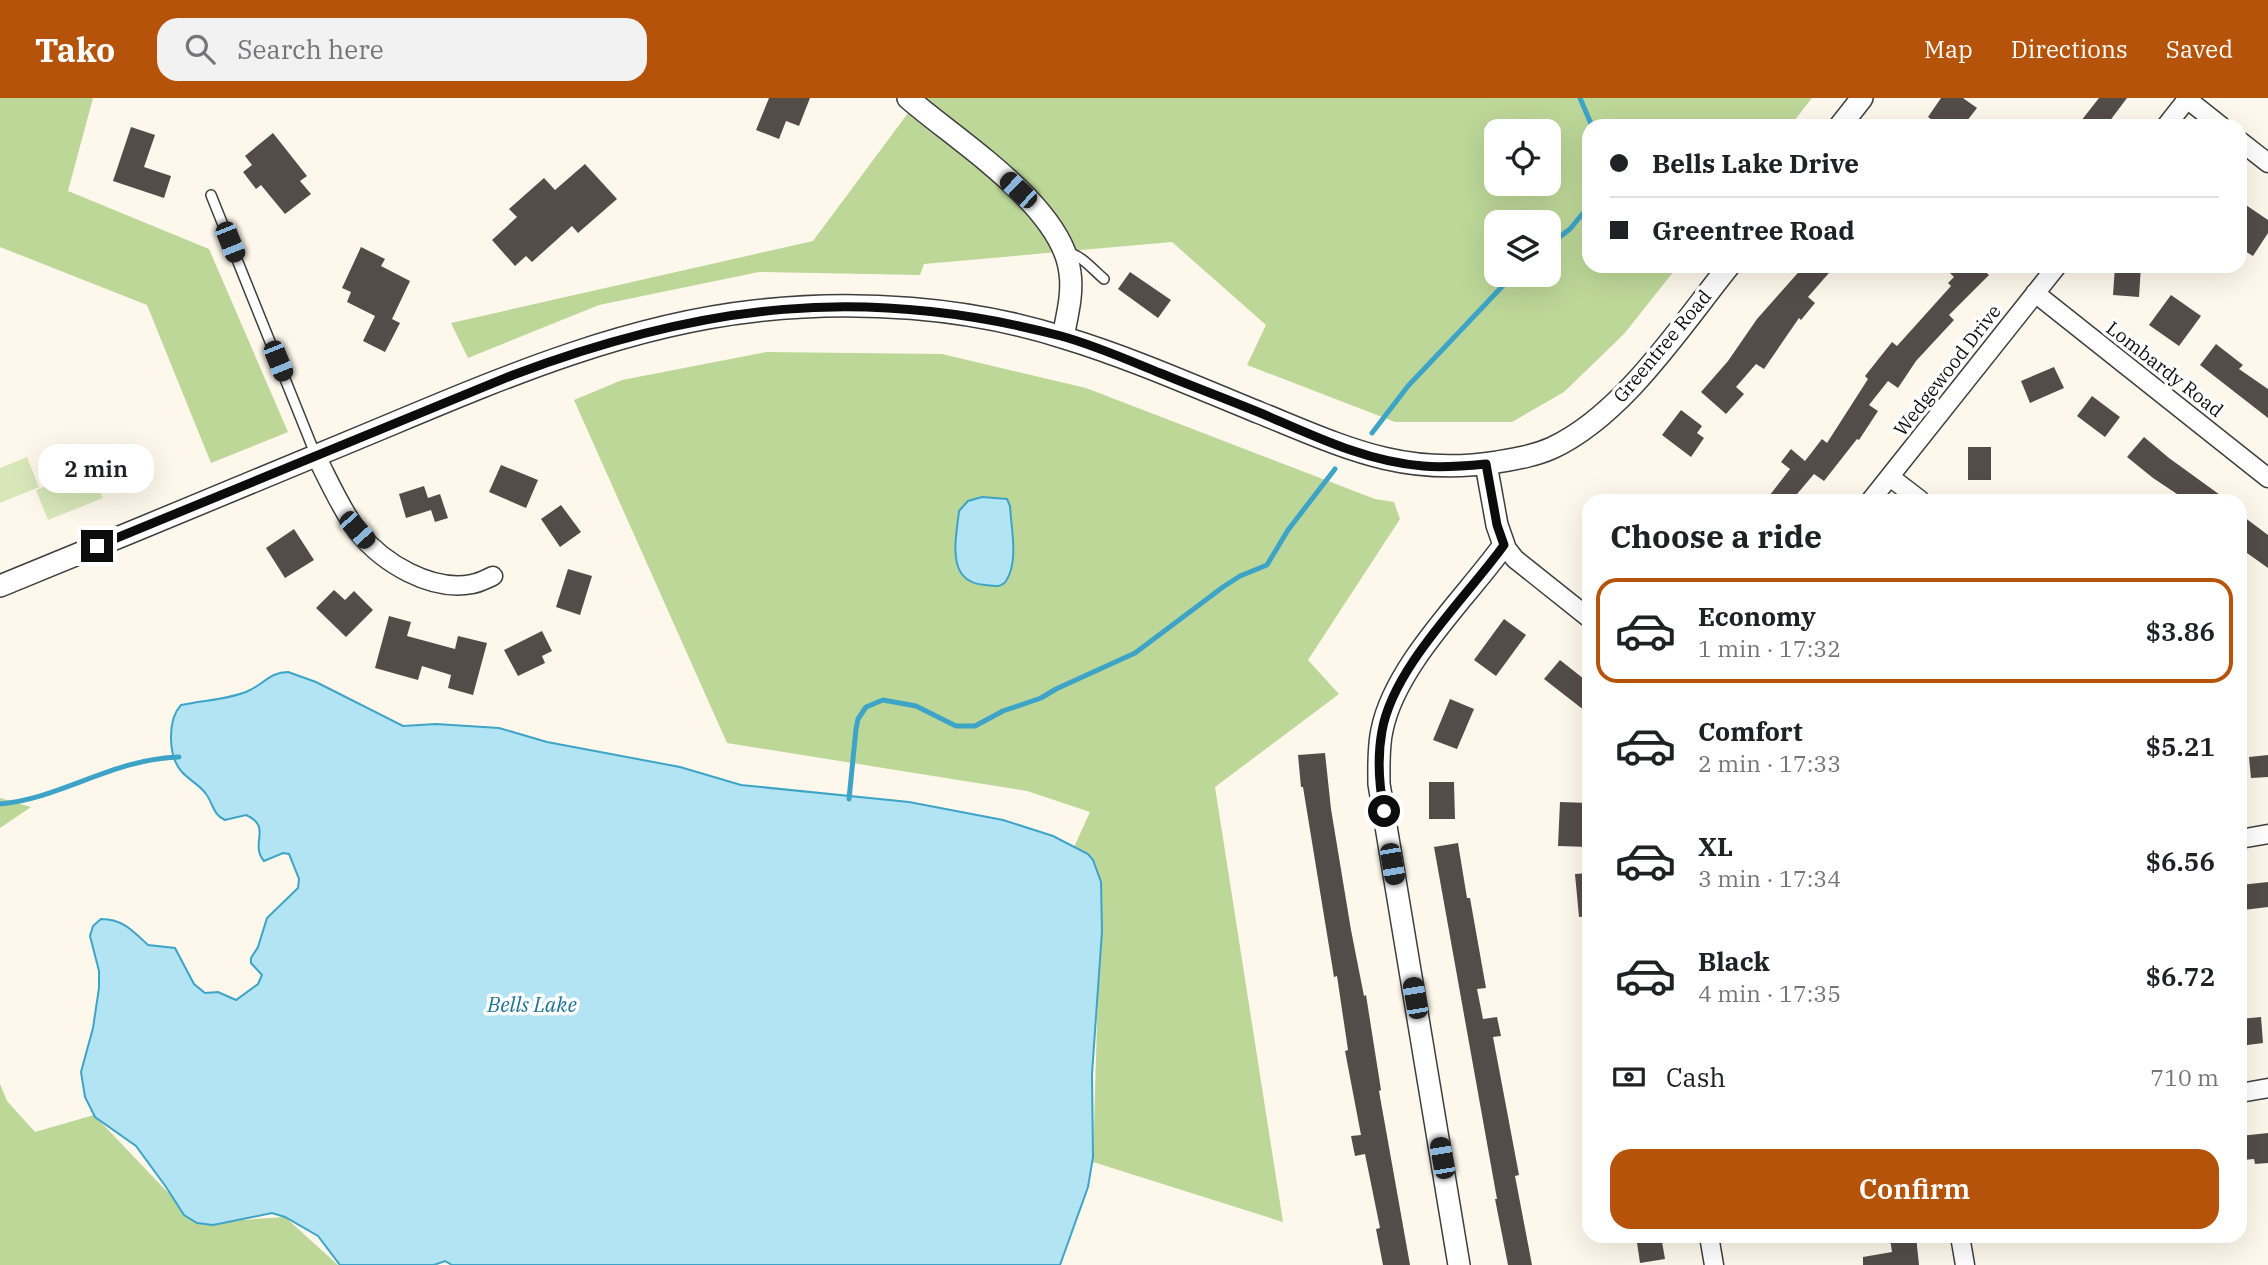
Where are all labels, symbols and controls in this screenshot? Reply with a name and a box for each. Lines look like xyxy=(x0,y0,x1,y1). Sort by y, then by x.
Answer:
search box xyxy=(157,18,647,81)
text: Tako xyxy=(35,28,115,71)
icon: search xyxy=(181,30,219,68)
text: Search here xyxy=(237,32,384,66)
text: Map xyxy=(1924,33,1973,65)
text: Directions xyxy=(2011,33,2128,65)
text: Saved xyxy=(2166,33,2233,65)
map controls xyxy=(1484,119,1561,287)
button: locate xyxy=(1484,119,1561,196)
text: Bells Lake Drive xyxy=(1652,146,1859,180)
car xyxy=(996,168,1041,212)
button: layers xyxy=(1484,210,1561,287)
text: Greentree Road xyxy=(1652,213,1855,247)
car xyxy=(213,219,248,265)
street label: Greentree Road xyxy=(1608,285,1716,407)
street label: Wedgewood Drive xyxy=(1888,299,2006,441)
street label: Lombardy Road xyxy=(2102,316,2228,422)
car xyxy=(261,338,296,384)
callout: 2 min xyxy=(39,444,155,494)
text: 2 min xyxy=(64,453,128,483)
car xyxy=(336,507,379,553)
text: Choose a ride xyxy=(1610,515,1822,557)
route end xyxy=(81,530,113,562)
icon: car xyxy=(1614,599,1677,662)
text: Economy xyxy=(1698,599,1816,633)
text: $3.86 xyxy=(2146,614,2215,648)
text: 1 min · 17:32 xyxy=(1698,633,1841,663)
icon: car xyxy=(1614,714,1677,777)
text: Comfort xyxy=(1698,714,1803,748)
text: $5.21 xyxy=(2146,729,2215,763)
text: 2 min · 17:33 xyxy=(1698,748,1841,778)
route start xyxy=(1368,795,1400,827)
icon: car xyxy=(1614,829,1677,892)
text: XL xyxy=(1698,829,1733,863)
car xyxy=(1379,841,1406,887)
text: $6.56 xyxy=(2146,844,2215,878)
text: 3 min · 17:34 xyxy=(1698,863,1841,893)
icon: car xyxy=(1614,944,1677,1007)
text: Black xyxy=(1698,944,1770,978)
text: $6.72 xyxy=(2146,959,2215,993)
car xyxy=(1402,975,1429,1021)
text: 4 min · 17:35 xyxy=(1698,978,1841,1008)
water label: Bells Lake xyxy=(486,990,577,1018)
icon: cash xyxy=(1610,1058,1648,1096)
text: Cash xyxy=(1666,1060,1726,1094)
text: 710 m xyxy=(2150,1062,2219,1092)
car xyxy=(1429,1135,1456,1181)
button: Confirm xyxy=(1610,1149,2219,1229)

